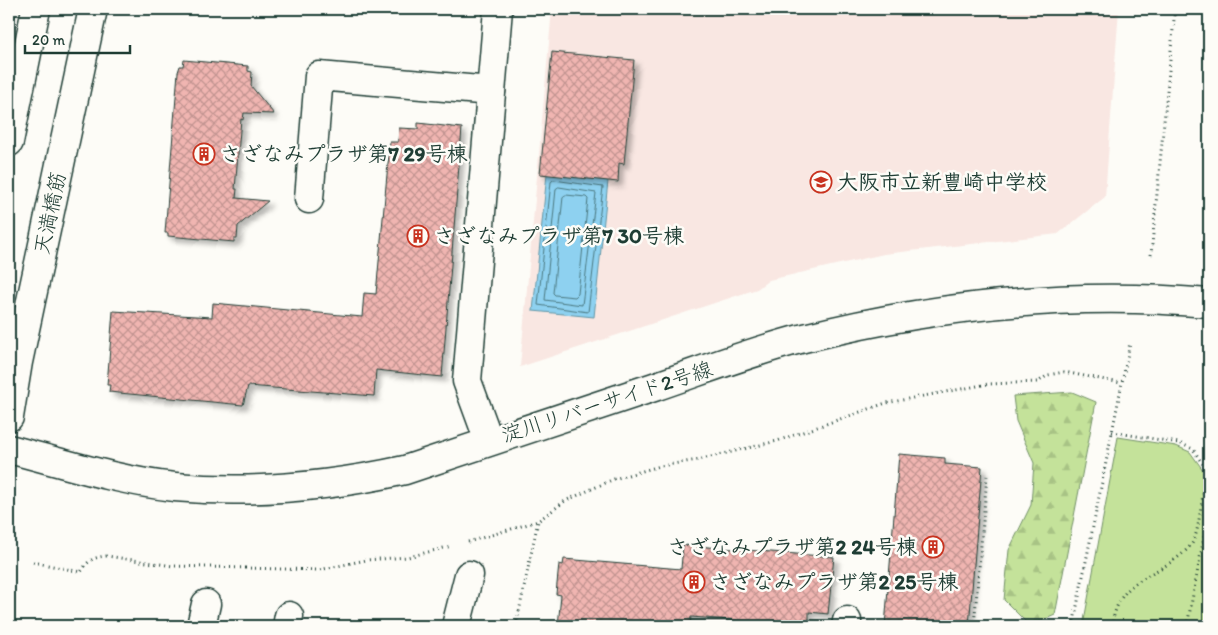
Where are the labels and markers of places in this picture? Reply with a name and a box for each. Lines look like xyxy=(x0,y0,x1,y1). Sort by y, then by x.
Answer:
place label: さざなみプラザ第7 29号棟 xyxy=(220,141,468,166)
building icon: さざなみプラザ第7 29号棟 xyxy=(192,142,216,166)
place label: 大阪市立新豊崎中学校 xyxy=(837,169,1047,194)
school or university icon: 大阪市立新豊崎中学校 xyxy=(809,170,833,194)
place label: さざなみプラザ第7 30号棟 xyxy=(434,223,684,248)
building icon: さざなみプラザ第7 30号棟 xyxy=(406,224,430,248)
place label: さざなみプラザ第2 24号棟 xyxy=(667,534,917,559)
building icon: さざなみプラザ第2 24号棟 xyxy=(921,535,945,559)
place label: さざなみプラザ第2 25号棟 xyxy=(710,569,958,594)
building icon: さざなみプラザ第2 25号棟 xyxy=(682,570,706,594)

